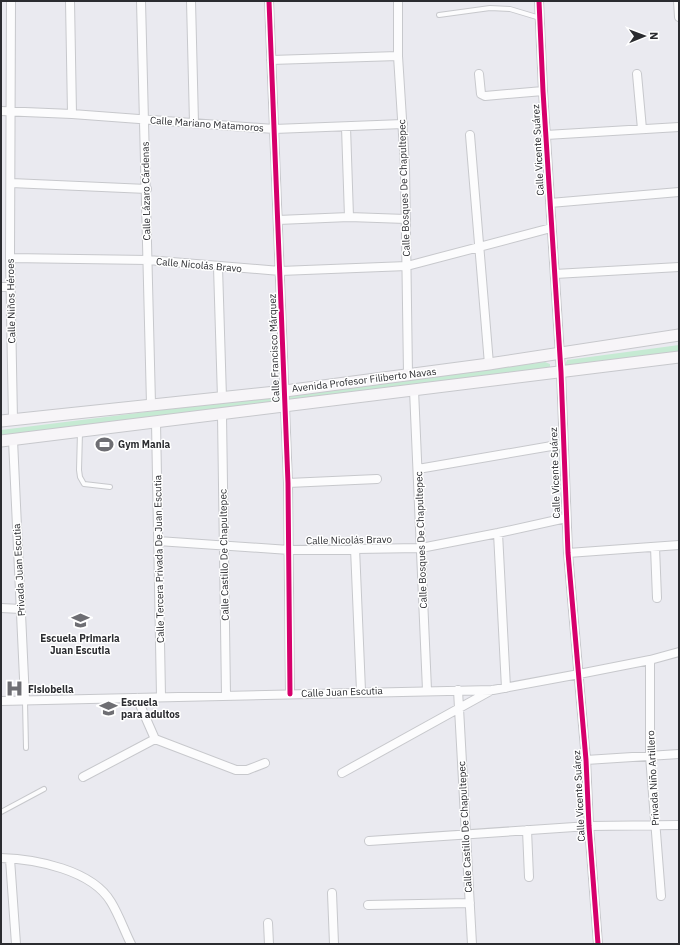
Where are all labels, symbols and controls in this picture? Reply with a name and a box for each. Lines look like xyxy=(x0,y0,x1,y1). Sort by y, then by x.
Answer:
north arrow xyxy=(624,16,664,56)
text: N xyxy=(647,32,661,40)
street label: Calle Vicente Suárez xyxy=(529,104,547,196)
street label: Calle Mariano Matamoros xyxy=(150,114,265,134)
street label: Calle Bosques De Chapultepec xyxy=(395,119,413,257)
street label: Calle Lázaro Cárdenas xyxy=(139,141,153,241)
street label: Calle Nicolás Bravo xyxy=(156,255,243,275)
street label: Calle Niños Héroes xyxy=(4,258,18,344)
street label: Calle Francisco Márquez xyxy=(266,293,282,403)
street label: Avenida Profesor Filiberto Navas xyxy=(291,365,437,395)
street label: Calle Vicente Suárez xyxy=(547,427,563,519)
sports icon: Gym Mania xyxy=(95,434,115,454)
place label: Gym Mania xyxy=(118,438,171,451)
street label: Calle Bosques De Chapultepec xyxy=(412,471,430,609)
street label: Calle Tercera Privada De Juan Escutia xyxy=(151,474,167,643)
street label: Calle Castillo De Chapultepec xyxy=(216,489,232,621)
street label: Privada Juan Escutia xyxy=(10,523,28,617)
street label: Calle Nicolás Bravo xyxy=(306,533,393,547)
school or university icon: Escuela Primaria Juan Escutia xyxy=(70,611,90,631)
place label: Escuela Primaria Juan Escutia xyxy=(40,632,120,657)
hospital icon: Fisiobella xyxy=(5,679,25,699)
place label: Fisiobella xyxy=(28,683,74,696)
street label: Calle Juan Escutia xyxy=(301,684,384,700)
place label: Escuela para adultos xyxy=(121,696,180,721)
school or university icon: Escuela para adultos xyxy=(98,698,118,718)
street label: Privada Niño Artillero xyxy=(644,730,662,826)
street label: Calle Vicente Suárez xyxy=(570,750,588,842)
street label: Calle Castillo De Chapultepec xyxy=(455,761,475,893)

